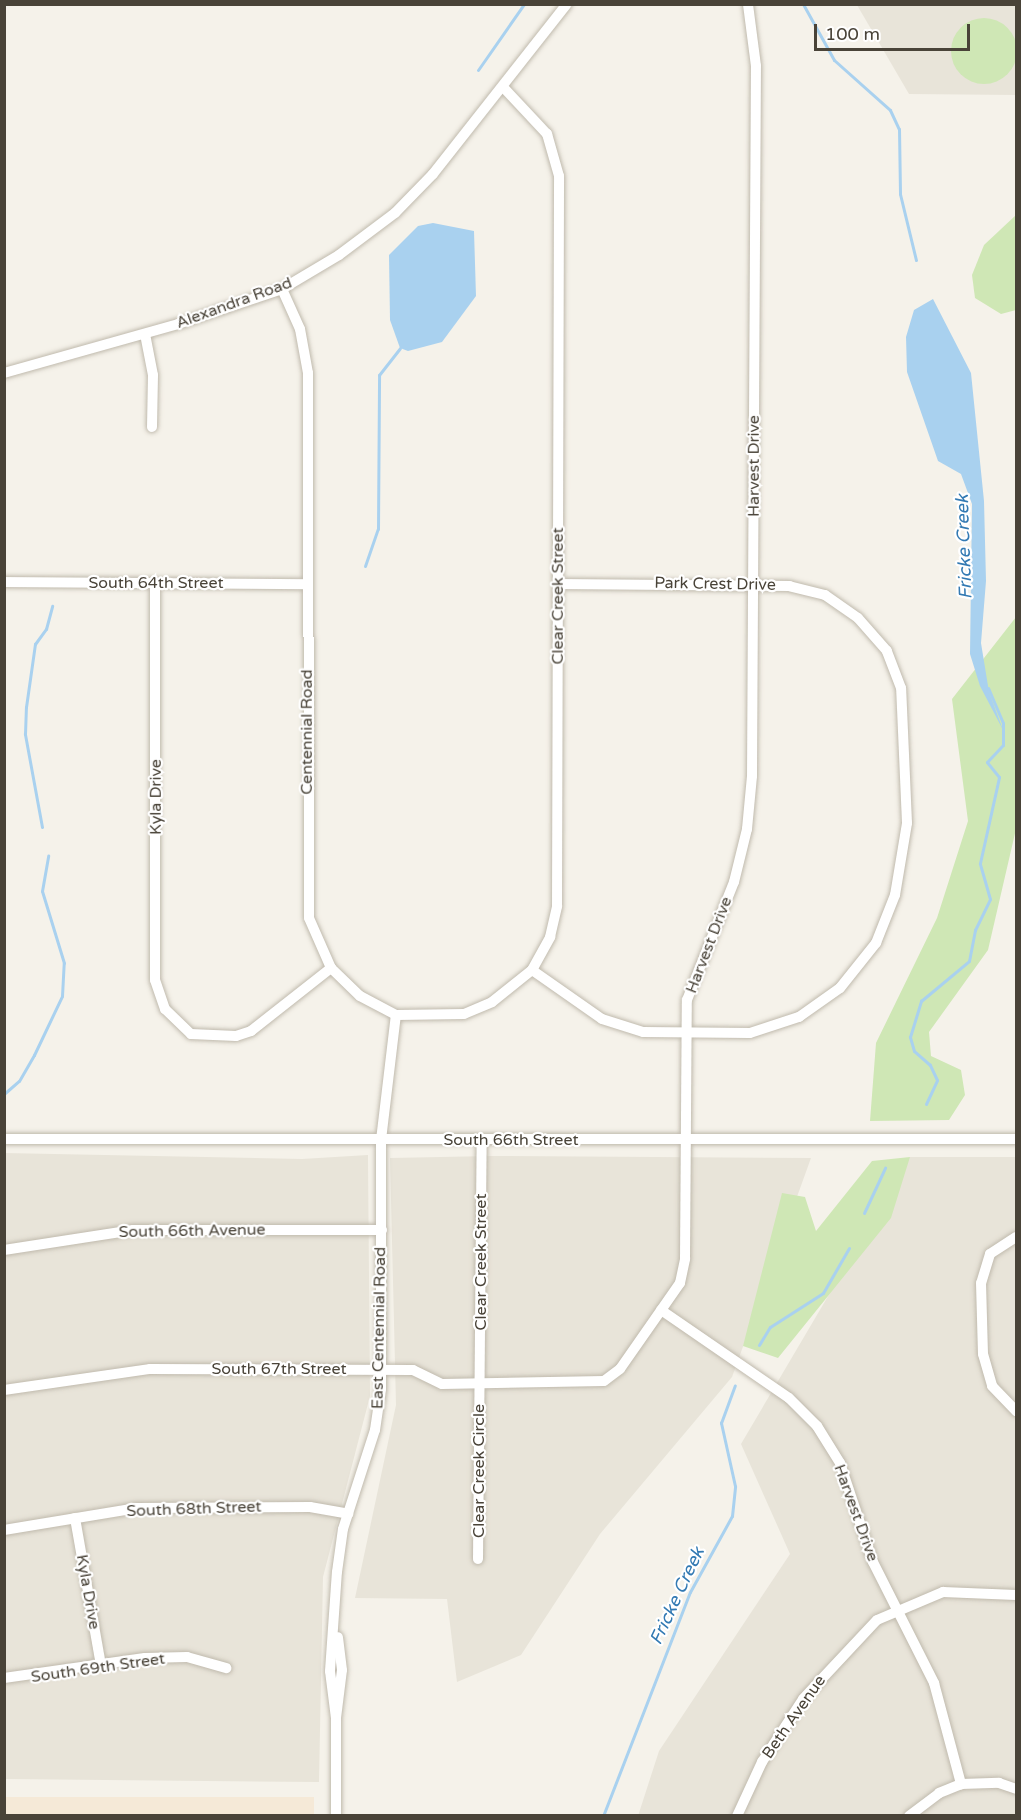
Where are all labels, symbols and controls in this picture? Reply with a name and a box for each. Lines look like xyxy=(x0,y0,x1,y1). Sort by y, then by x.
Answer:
scale bar xyxy=(817,12,973,50)
text: 100 m xyxy=(825,23,880,45)
street label: Alexandra Road xyxy=(174,273,294,333)
street label: Harvest Drive xyxy=(744,415,764,517)
water label: Fricke Creek xyxy=(951,494,977,600)
street label: Clear Creek Street xyxy=(548,527,568,665)
street label: South 64th Street xyxy=(88,573,224,593)
street label: Park Crest Drive xyxy=(654,573,776,595)
street label: Centennial Road xyxy=(297,669,317,795)
street label: Kyla Drive xyxy=(146,759,166,835)
street label: Harvest Drive xyxy=(682,894,736,996)
street label: South 66th Street xyxy=(443,1130,579,1150)
street label: Clear Creek Street xyxy=(471,1193,491,1331)
street label: South 66th Avenue xyxy=(118,1220,266,1242)
street label: East Centennial Road xyxy=(368,1247,390,1409)
street label: South 67th Street xyxy=(211,1359,347,1379)
street label: Clear Creek Circle xyxy=(469,1404,489,1538)
street label: Harvest Drive xyxy=(830,1462,882,1564)
street label: South 68th Street xyxy=(126,1497,262,1521)
water label: Fricke Creek xyxy=(645,1544,709,1648)
street label: Kyla Drive xyxy=(72,1553,104,1631)
street label: South 69th Street xyxy=(30,1649,166,1687)
street label: Beth Avenue xyxy=(758,1672,830,1762)

